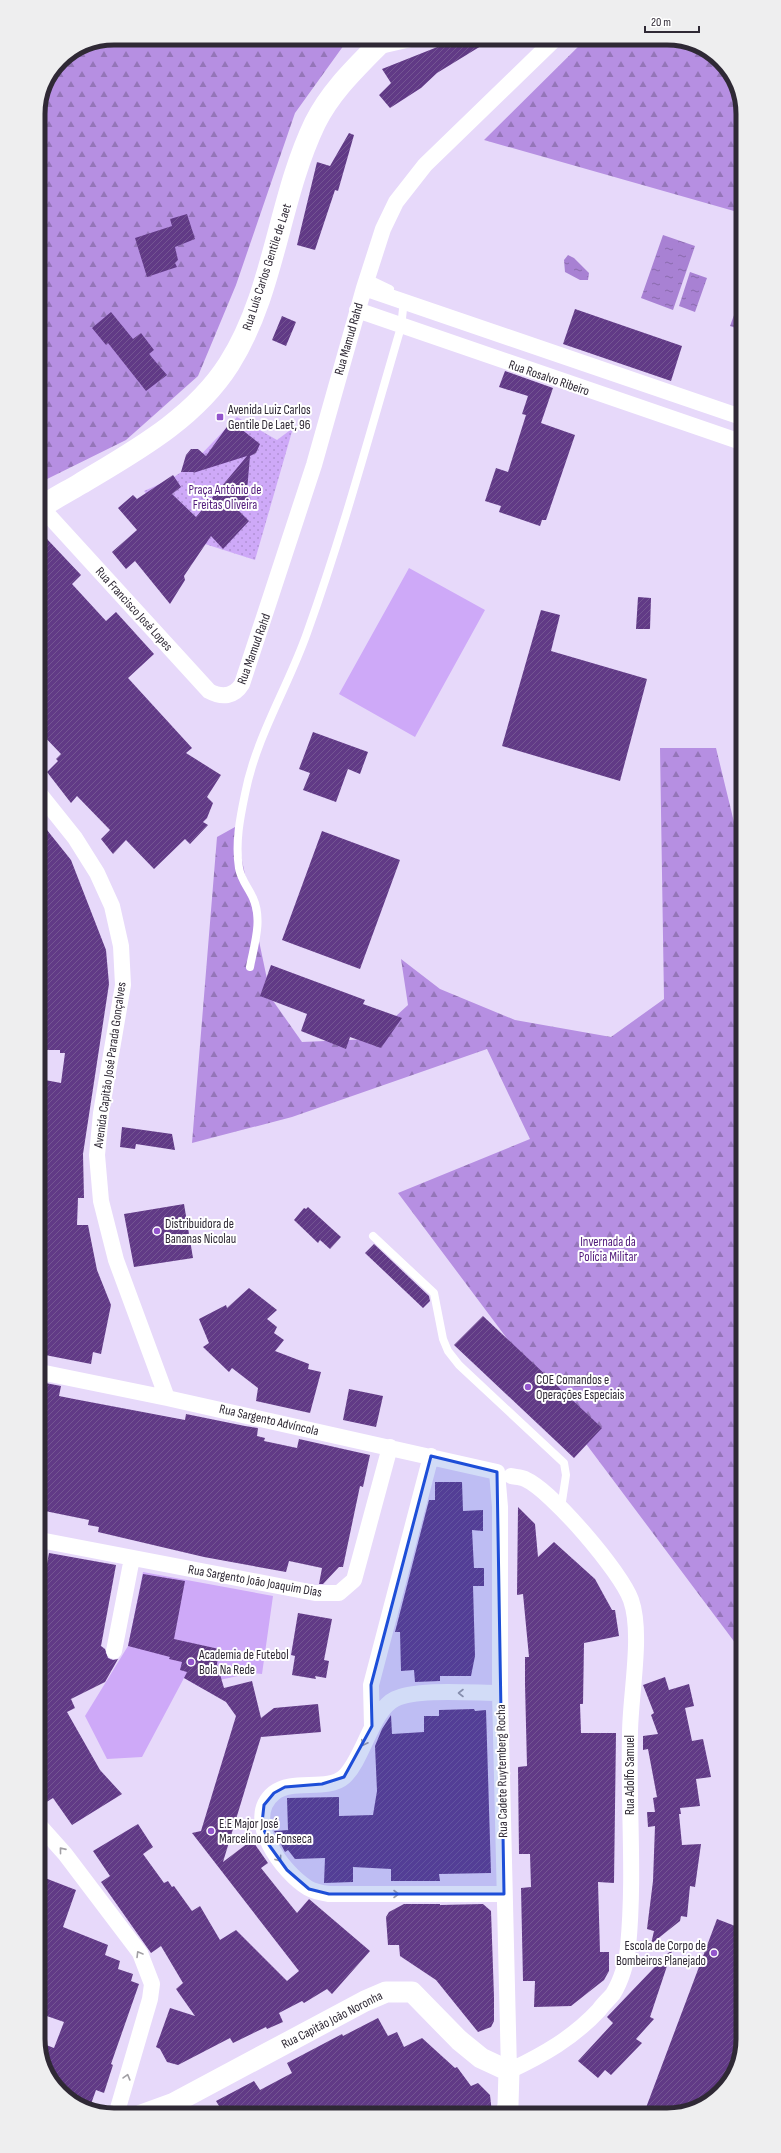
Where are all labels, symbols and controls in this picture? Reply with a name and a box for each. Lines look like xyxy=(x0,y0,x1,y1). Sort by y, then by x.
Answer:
scale bar xyxy=(645,8,699,34)
text: 20 m xyxy=(651,15,671,30)
street label: Rua Luís Carlos Gentile de Laet xyxy=(239,202,295,332)
street label: Rua Mamud Rahd xyxy=(331,301,367,377)
street label: Rua Rosalvo Ribeiro xyxy=(506,357,592,399)
place label: Avenida Luiz Carlos Gentile De Laet, 96 xyxy=(227,402,311,433)
marker: Avenida Luiz Carlos Gentile De Laet, 96 xyxy=(215,412,225,422)
park label: Praça Antônio de Freitas Oliveira xyxy=(189,482,261,513)
street label: Rua Francisco José Lopes xyxy=(92,564,176,655)
street label: Rua Mamud Rahd xyxy=(234,611,274,687)
street label: Avenida Capitão José Parada Gonçalves xyxy=(90,981,130,1150)
place label: Distribuidora de Bananas Nicolau xyxy=(165,1216,236,1247)
marker: Distribuidora de Bananas Nicolau xyxy=(152,1226,162,1236)
park label: Invernada da Polícia Militar xyxy=(579,1234,637,1265)
place label: COE Comandos e Operações Especiais xyxy=(536,1372,625,1403)
marker: COE Comandos e Operações Especiais xyxy=(523,1382,533,1392)
street label: Rua Sargento Advíncola xyxy=(218,1401,320,1439)
street label: Rua Sargento João Joaquim Dias xyxy=(187,1561,323,1601)
place label: Academia de Futebol Bola Na Rede xyxy=(198,1647,289,1678)
marker: Academia de Futebol Bola Na Rede xyxy=(186,1657,196,1667)
one-way arrow xyxy=(458,1689,464,1697)
street label: Rua Cadete Ruytemberg Rocha xyxy=(493,1704,511,1838)
street label: Rua Adolfo Samuel xyxy=(622,1735,638,1815)
one-way arrow xyxy=(361,1739,369,1747)
place label: E.E Major José Marcelino da Fonseca xyxy=(219,1816,312,1847)
marker: E.E Major José Marcelino da Fonseca xyxy=(206,1826,216,1836)
one-way arrow xyxy=(59,1847,66,1854)
one-way arrow xyxy=(275,1854,282,1861)
one-way arrow xyxy=(393,1890,399,1898)
place label: Escola de Corpo de Bombeiros Planejado xyxy=(616,1938,706,1969)
marker: Escola de Corpo de Bombeiros Planejado xyxy=(709,1948,719,1958)
one-way arrow xyxy=(137,1951,144,1958)
street label: Rua Capitão João Noronha xyxy=(279,1988,385,2052)
one-way arrow xyxy=(122,2074,131,2081)

